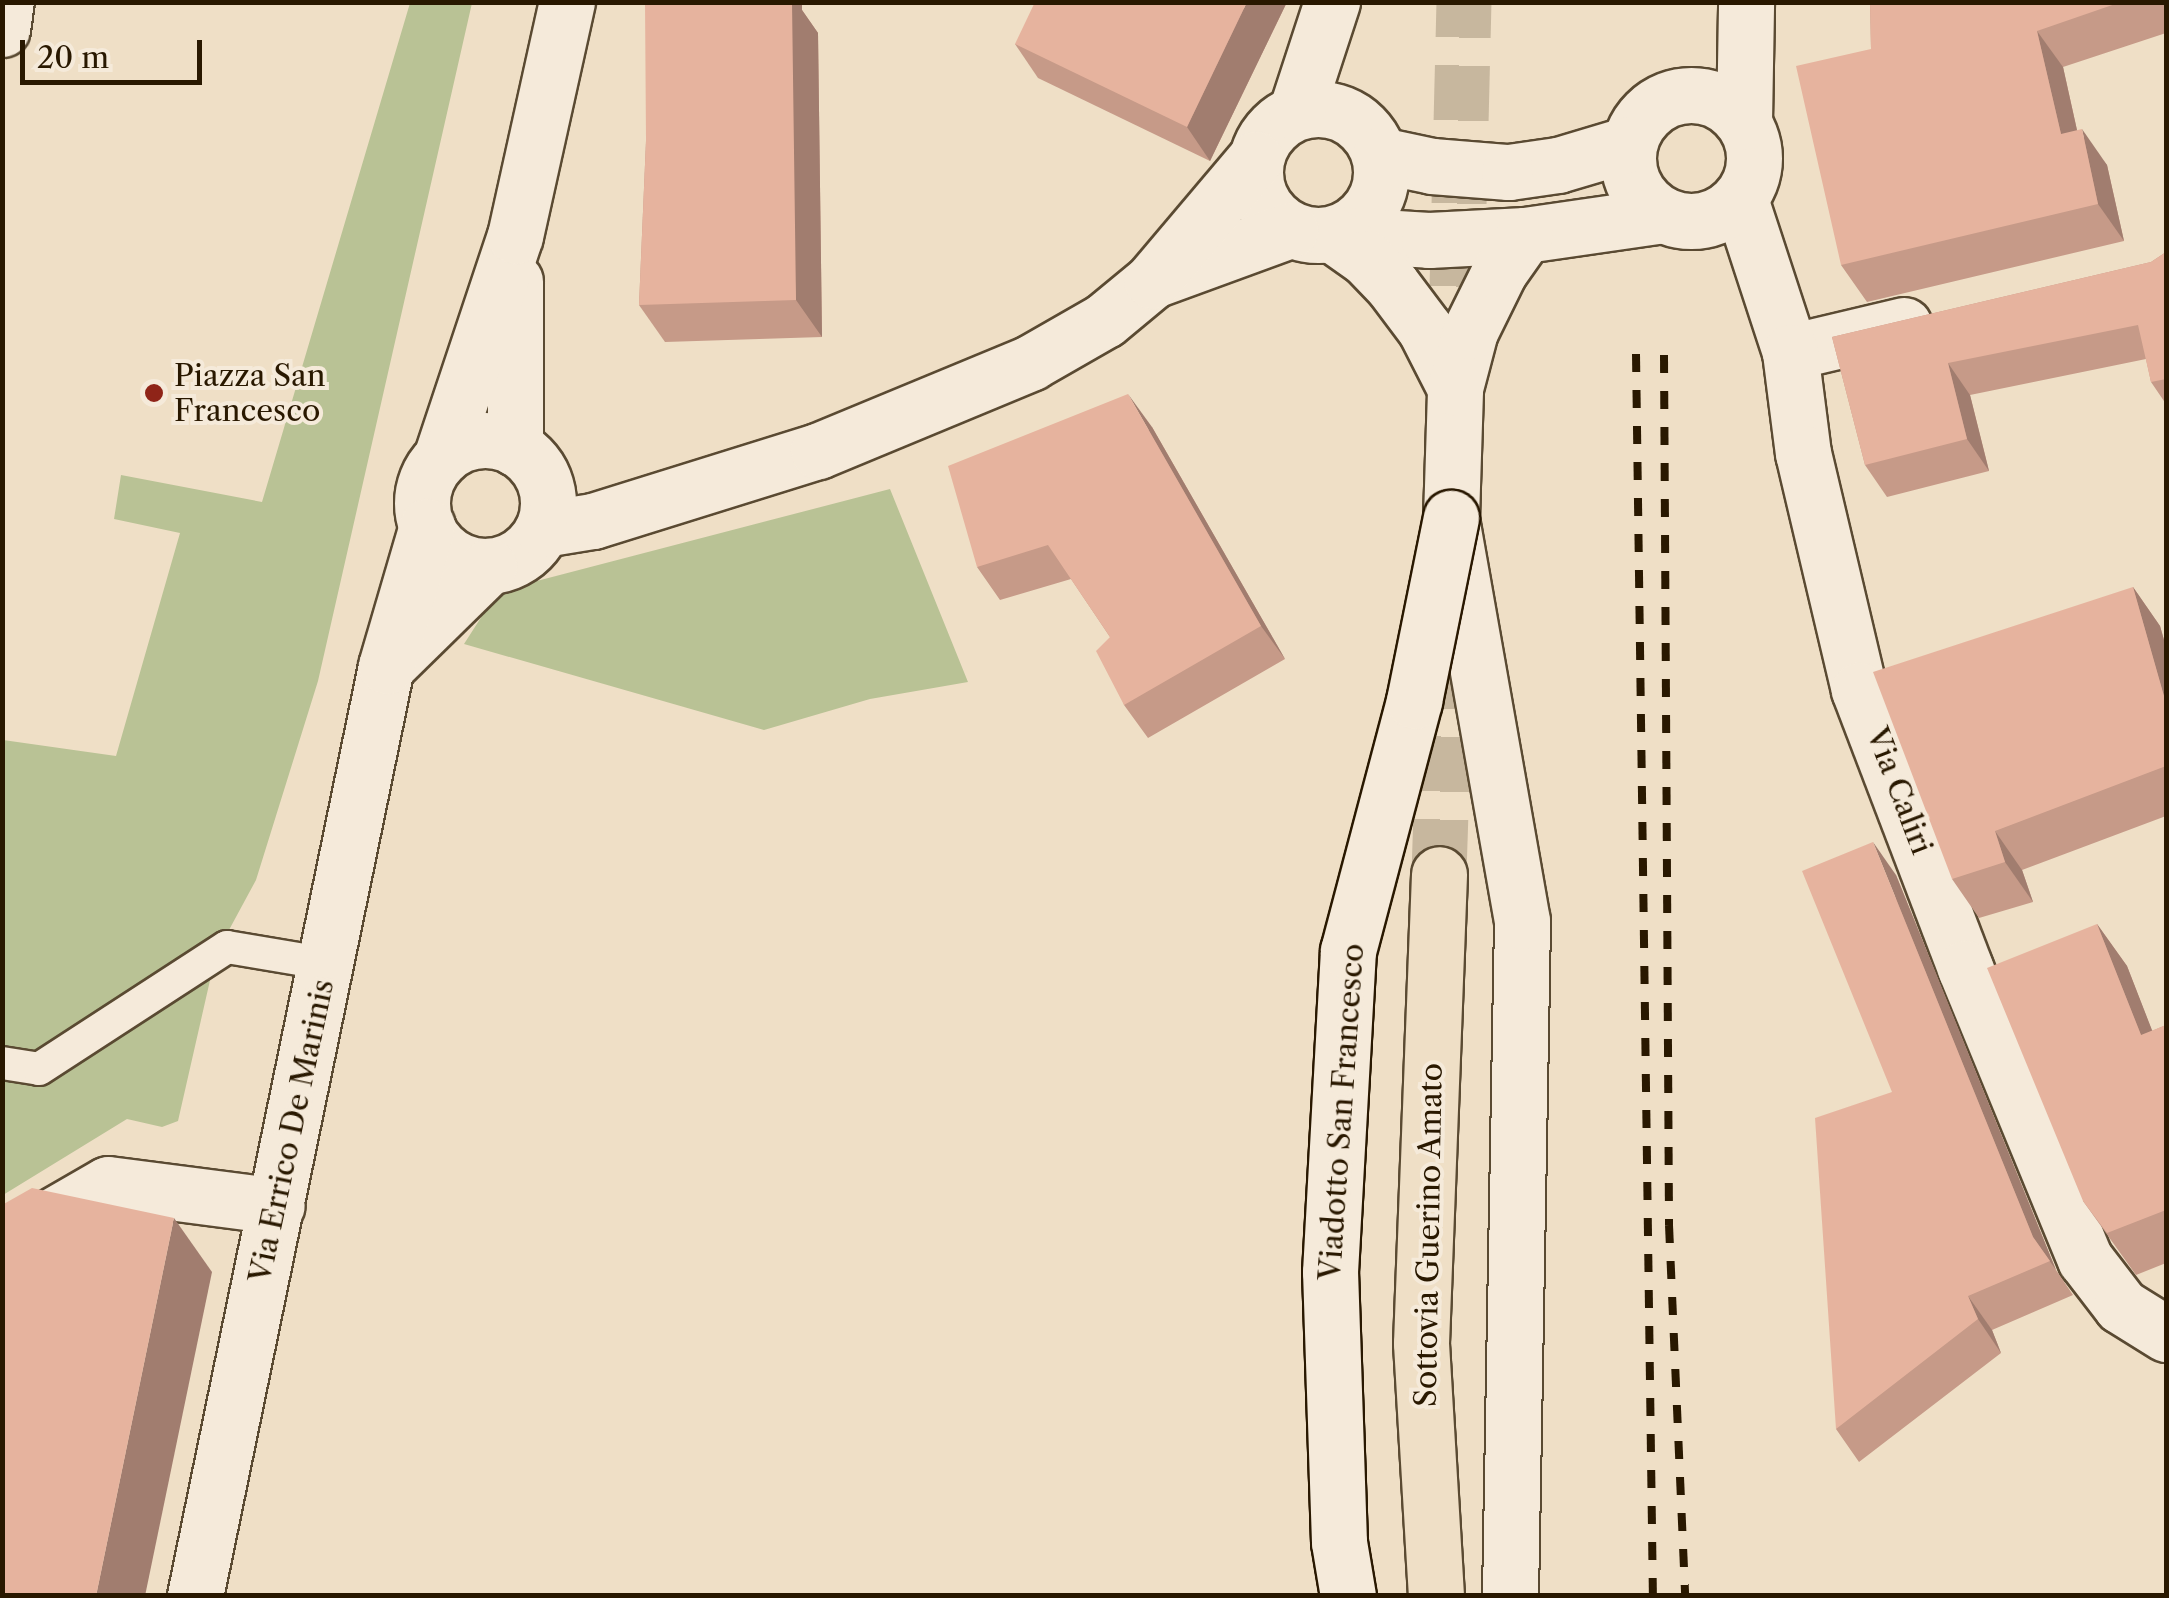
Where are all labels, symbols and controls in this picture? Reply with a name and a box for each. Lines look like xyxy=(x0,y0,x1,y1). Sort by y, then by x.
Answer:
scale bar xyxy=(25,20,208,82)
text: 20 m xyxy=(37,39,109,76)
place label: Piazza San Francesco xyxy=(174,358,326,428)
marker: Piazza San Francesco xyxy=(143,382,165,404)
street label: Via Caliri xyxy=(1858,722,1940,860)
street label: Viadotto San Francesco xyxy=(1312,942,1372,1282)
street label: Via Errico De Marinis xyxy=(242,976,342,1286)
street label: Sottovia Guerino Amato xyxy=(1408,1062,1450,1408)

